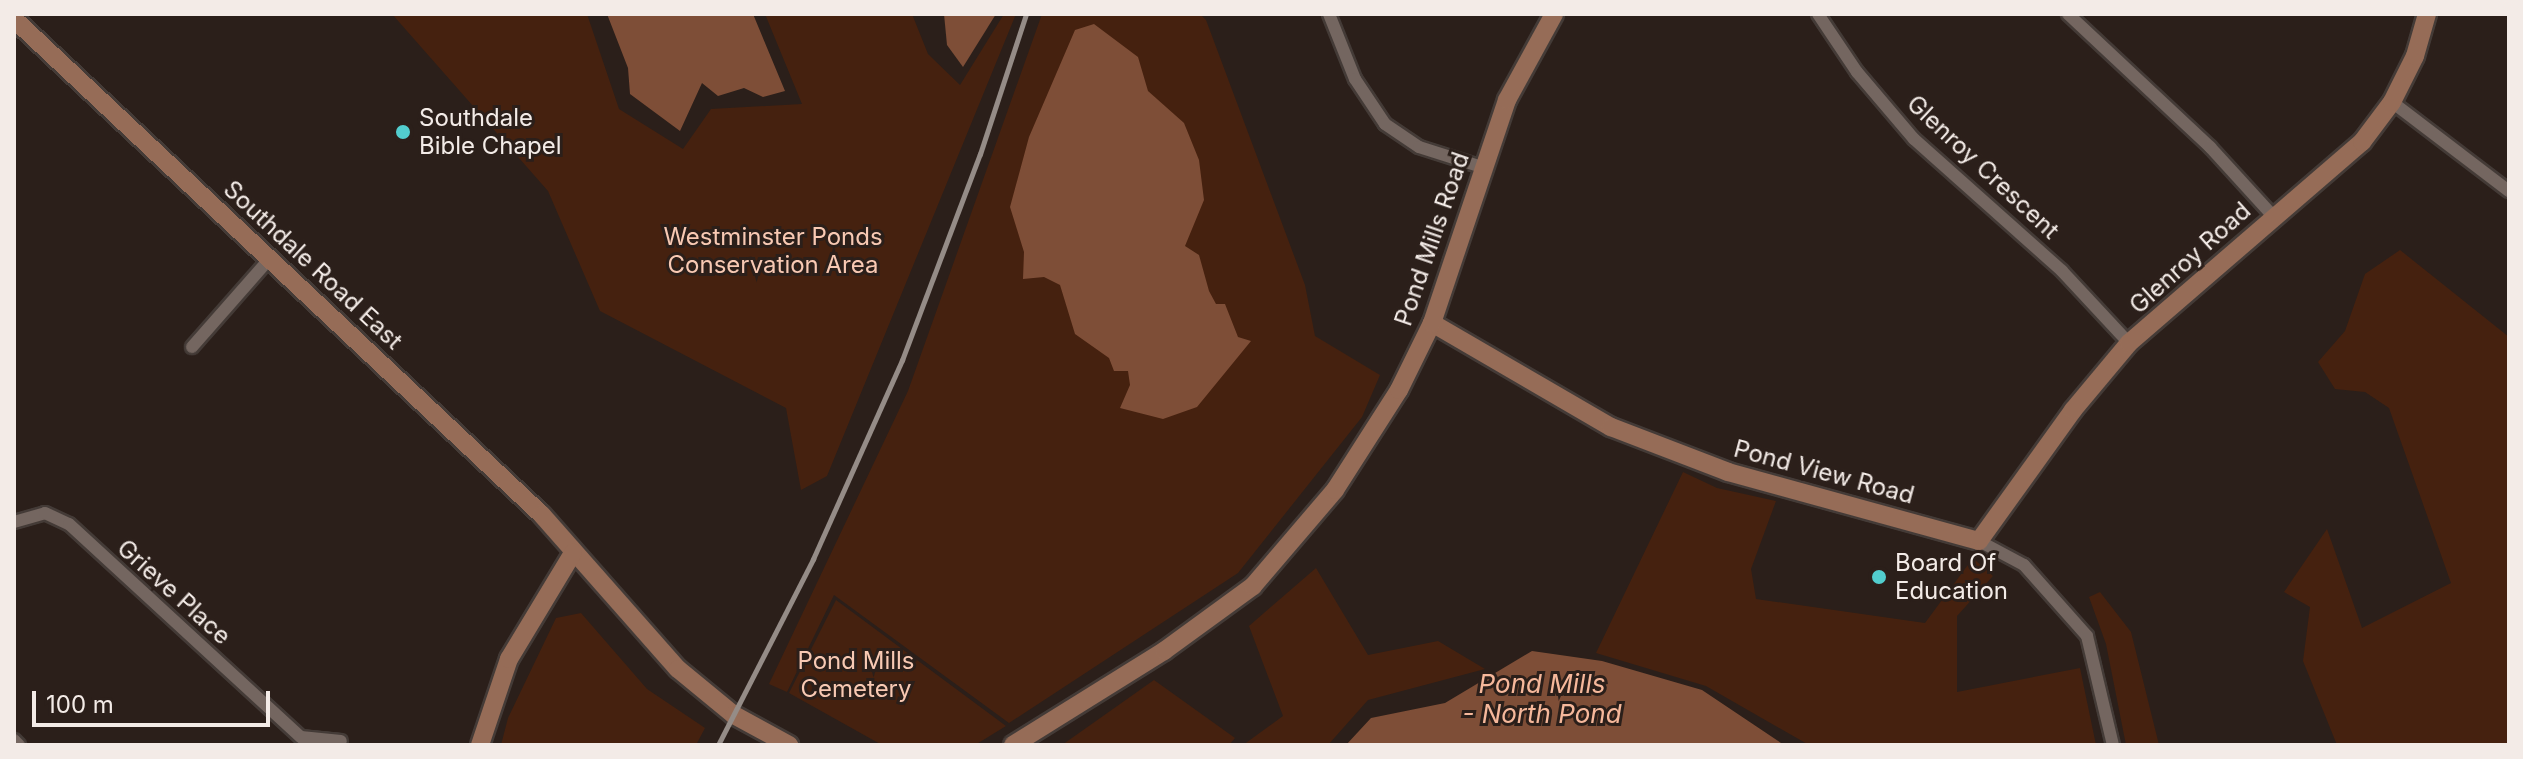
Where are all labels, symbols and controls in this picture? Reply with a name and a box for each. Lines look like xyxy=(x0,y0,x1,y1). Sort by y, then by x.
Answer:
street label: Glenroy Crescent xyxy=(1901,89,2065,245)
place label: Southdale Bible Chapel xyxy=(419,104,561,160)
marker: Southdale Bible Chapel xyxy=(394,123,412,141)
street label: Pond Mills Road xyxy=(1389,148,1475,330)
street label: Southdale Road East xyxy=(218,175,408,355)
street label: Glenroy Road xyxy=(2124,196,2256,320)
park label: Westminster Ponds Conservation Area xyxy=(663,223,883,279)
street label: Pond View Road xyxy=(1731,434,1917,510)
street label: Grieve Place xyxy=(111,534,237,650)
place label: Board Of Education xyxy=(1895,549,2008,605)
marker: Board Of Education xyxy=(1870,568,1888,586)
park label: Pond Mills Cemetery xyxy=(798,647,914,703)
water label: Pond Mills - North Pond xyxy=(1462,668,1622,730)
scale bar xyxy=(36,675,274,725)
text: 100 m xyxy=(46,690,114,719)

